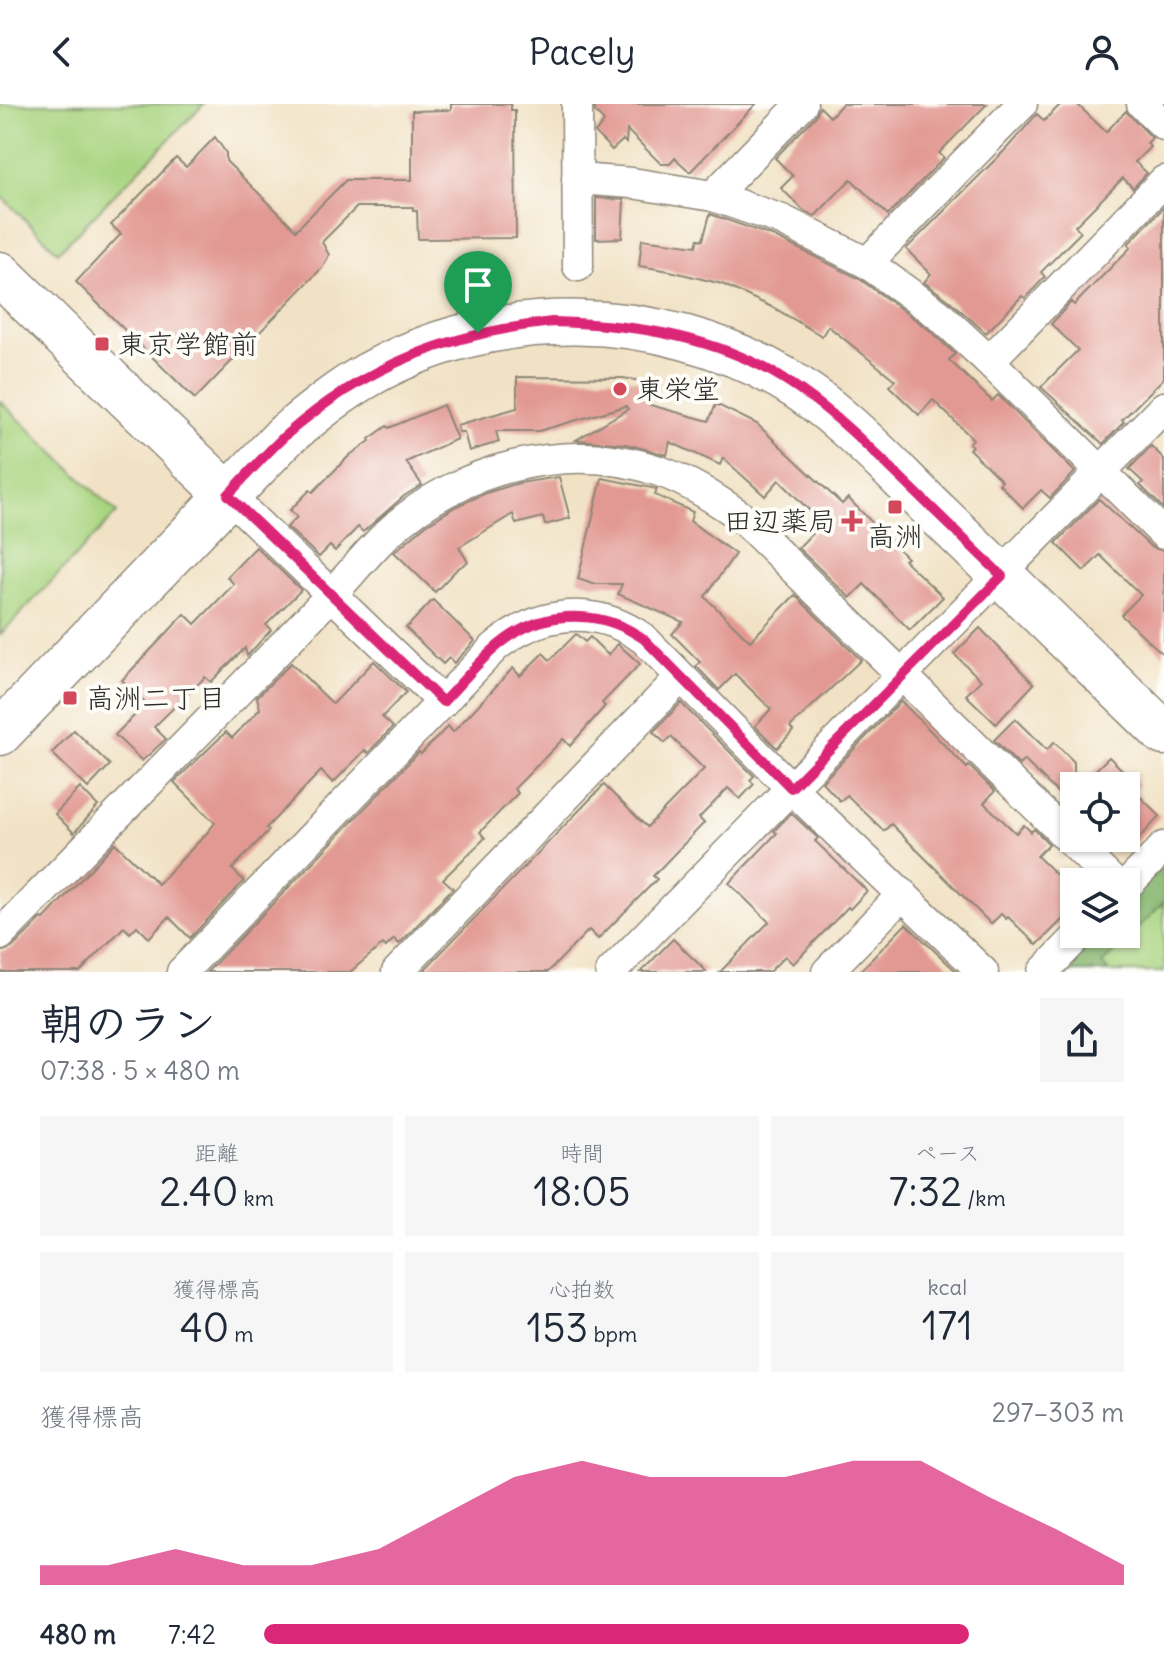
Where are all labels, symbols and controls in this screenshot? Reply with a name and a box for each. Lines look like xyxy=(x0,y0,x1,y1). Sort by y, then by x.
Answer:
icon: back xyxy=(40,30,84,74)
text: Pacely xyxy=(529,30,635,75)
icon: person xyxy=(1080,30,1124,74)
pin xyxy=(444,251,512,333)
icon: arrive xyxy=(456,263,500,307)
place label: 東京学館前 xyxy=(118,326,258,362)
marker: 東京学館前 xyxy=(93,335,111,353)
place label: 東栄堂 xyxy=(636,371,720,407)
marker: 東栄堂 xyxy=(611,380,629,398)
marker: 高洲 xyxy=(886,498,904,516)
place label: 田辺薬局 xyxy=(724,503,836,539)
marker: 田辺薬局 xyxy=(843,512,861,530)
place label: 高洲 xyxy=(867,518,923,554)
place label: 高洲二丁目 xyxy=(86,680,226,716)
marker: 高洲二丁目 xyxy=(61,689,79,707)
map controls xyxy=(1060,772,1140,948)
button: locate xyxy=(1060,772,1140,852)
button: layers xyxy=(1060,868,1140,948)
text: 朝のラン xyxy=(40,996,216,1051)
button: share xyxy=(1040,998,1124,1082)
text: 07:38 · 5 × 480 m xyxy=(40,1054,240,1087)
text: 距離 xyxy=(195,1139,239,1167)
text: 時間 xyxy=(560,1139,604,1167)
text: ペース xyxy=(915,1139,980,1167)
text: 2.40 xyxy=(159,1167,238,1217)
text: 18:05 xyxy=(533,1167,631,1217)
text: 7:32 xyxy=(889,1167,962,1217)
text: km xyxy=(238,1184,274,1212)
text: /km xyxy=(962,1184,1006,1212)
text: kcal xyxy=(928,1273,967,1301)
text: 獲得標高 xyxy=(173,1275,261,1303)
text: 心拍数 xyxy=(549,1275,615,1303)
text: 171 xyxy=(922,1301,973,1351)
text: 40 xyxy=(180,1303,229,1353)
text: 153 xyxy=(527,1303,588,1353)
text: m xyxy=(229,1320,254,1348)
text: bpm xyxy=(588,1320,637,1348)
text: 297–303 m xyxy=(992,1396,1124,1429)
text: 獲得標高 xyxy=(40,1400,144,1433)
text: 480 m xyxy=(40,1618,116,1651)
text: 7:42 xyxy=(168,1618,216,1651)

